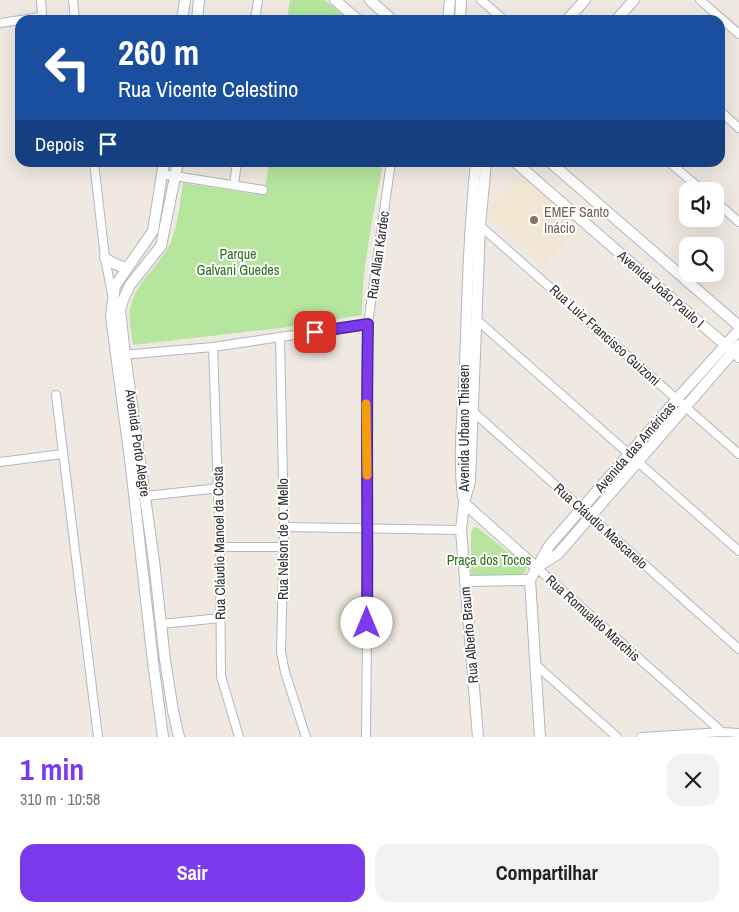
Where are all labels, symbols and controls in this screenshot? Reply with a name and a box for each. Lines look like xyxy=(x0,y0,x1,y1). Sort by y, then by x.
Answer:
text: 260 m xyxy=(118,29,199,76)
icon: left xyxy=(35,35,100,100)
text: Rua Vicente Celestino xyxy=(118,74,298,104)
icon: arrive xyxy=(94,130,122,158)
text: Depois xyxy=(35,131,84,157)
map controls xyxy=(679,182,724,282)
button: sound xyxy=(679,182,724,227)
place label: EMEF Santo Inácio xyxy=(544,203,609,237)
street label: Rua Allan Kardec xyxy=(363,210,393,300)
marker: EMEF Santo Inácio xyxy=(528,214,540,226)
button: search xyxy=(679,237,724,282)
park label: Parque Galvani Guedes xyxy=(197,245,280,279)
street label: Avenida João Paulo I xyxy=(613,246,708,332)
street label: Rua Luiz Francisco Guizoni xyxy=(546,280,664,390)
pin xyxy=(294,311,336,353)
icon: arrive xyxy=(301,318,329,346)
street label: Avenida Urbano Thiesen xyxy=(455,364,473,493)
street label: Avenida Porto Alegre xyxy=(121,387,154,498)
street label: Avenida das Américas xyxy=(590,398,680,497)
street label: Rua Cláudio Manoel da Costa xyxy=(209,465,229,620)
street label: Rua Nelson de O. Mello xyxy=(274,478,292,600)
street label: Rua Cláudio Mascarelo xyxy=(550,479,652,573)
park label: Praça dos Tocos xyxy=(447,551,532,569)
street label: Rua Romualdo Marchis xyxy=(542,571,644,665)
street label: Rua Alberto Braum xyxy=(456,586,482,684)
position arrow xyxy=(340,596,392,648)
text: 1 min xyxy=(20,749,84,789)
button: close xyxy=(667,754,719,806)
text: 310 m · 10:58 xyxy=(20,788,100,810)
button: Sair xyxy=(20,844,365,902)
button: Compartilhar xyxy=(375,844,719,902)

